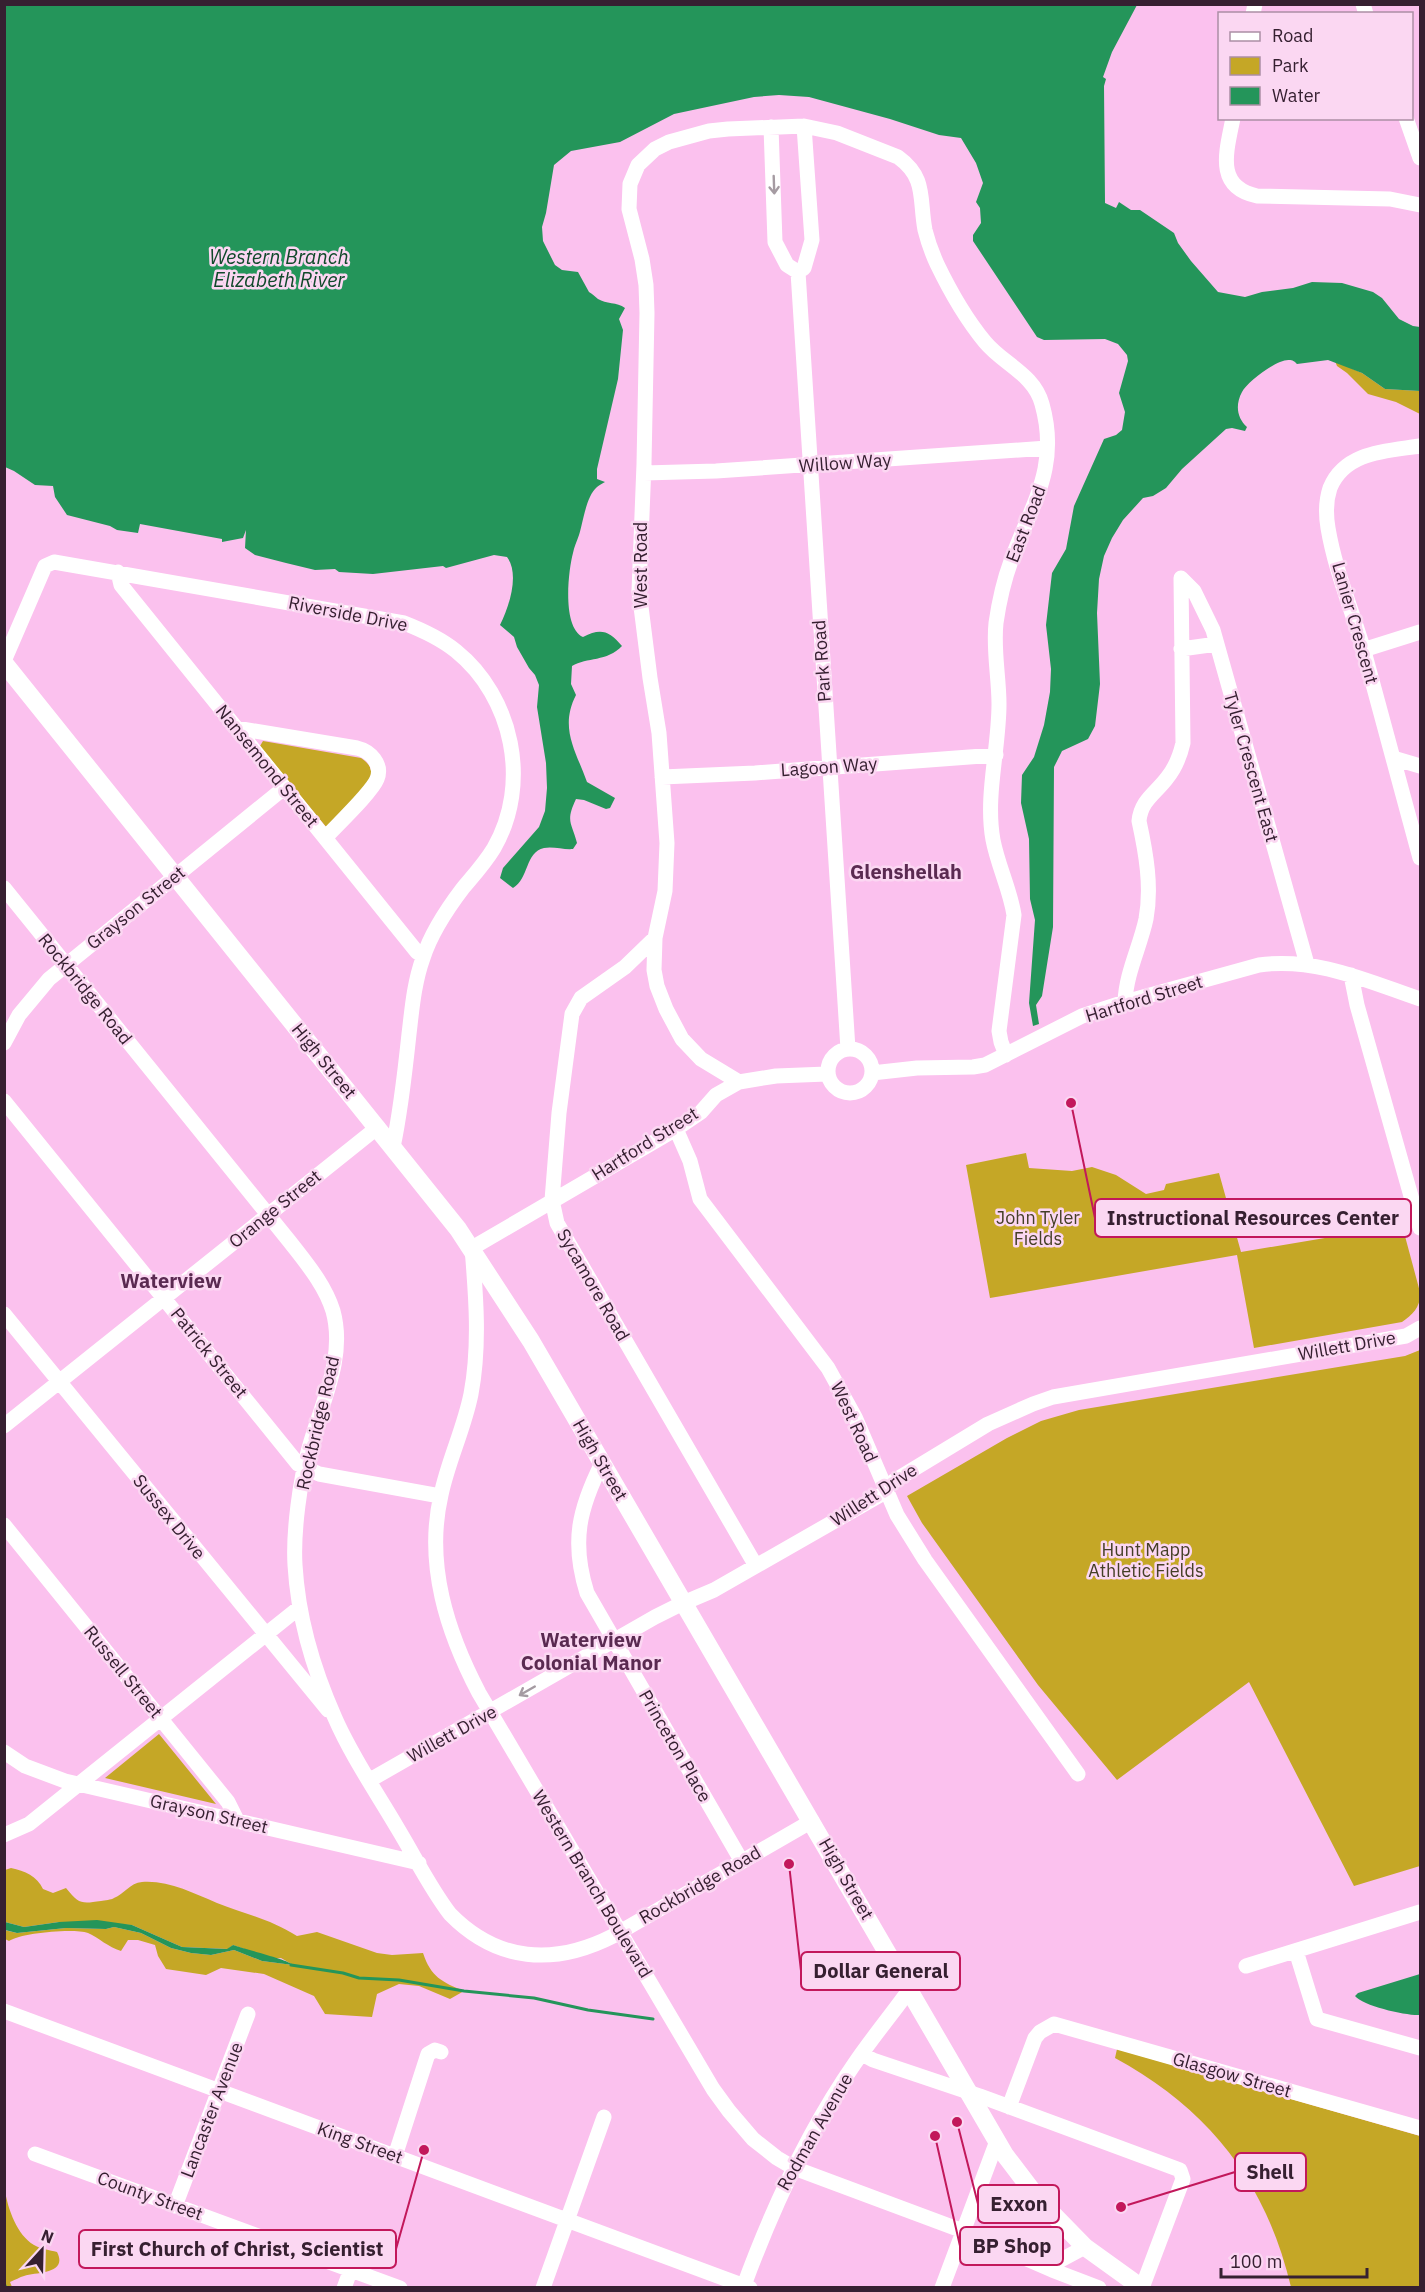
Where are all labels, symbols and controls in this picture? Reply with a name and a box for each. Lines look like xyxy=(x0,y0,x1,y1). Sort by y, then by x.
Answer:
legend xyxy=(1218,12,1413,120)
text: Road xyxy=(1272,24,1313,47)
text: Park xyxy=(1272,54,1309,77)
text: Water xyxy=(1272,84,1321,107)
one-way arrow xyxy=(768,175,779,195)
water label: Western Branch Elizabeth River xyxy=(209,243,349,293)
street label: Willow Way xyxy=(798,448,892,477)
street label: East Road xyxy=(1000,482,1051,566)
street label: West Road xyxy=(629,522,652,608)
street label: Lanier Crescent xyxy=(1327,559,1384,686)
street label: Riverside Drive xyxy=(287,591,410,636)
street label: Park Road xyxy=(807,619,836,703)
street label: Tyler Crescent East xyxy=(1219,689,1284,845)
street label: Nansemond Street xyxy=(211,700,324,832)
street label: Lagoon Way xyxy=(780,752,878,781)
district label: Glenshellah xyxy=(850,858,962,885)
street label: Grayson Street xyxy=(82,861,190,954)
street label: Rockbridge Road xyxy=(33,928,137,1049)
street label: Hartford Street xyxy=(1082,970,1205,1027)
street label: High Street xyxy=(287,1018,362,1103)
street label: Hartford Street xyxy=(587,1102,702,1186)
street label: Orange Street xyxy=(224,1164,325,1253)
callout: Instructional Resources Center xyxy=(1095,1199,1411,1237)
text: Instructional Resources Center xyxy=(1107,1204,1399,1231)
park label: John Tyler Fields xyxy=(996,1206,1080,1250)
street label: Sycamore Road xyxy=(552,1225,635,1345)
district label: Waterview xyxy=(120,1267,222,1294)
street label: Patrick Street xyxy=(166,1303,253,1403)
street label: Willett Drive xyxy=(1296,1326,1398,1365)
street label: Rockbridge Road xyxy=(291,1354,344,1492)
street label: West Road xyxy=(826,1378,883,1466)
street label: High Street xyxy=(568,1415,633,1505)
street label: Willett Drive xyxy=(826,1458,921,1531)
street label: Sussex Drive xyxy=(128,1469,211,1564)
park label: Hunt Mapp Athletic Fields xyxy=(1088,1538,1204,1582)
street label: Russell Street xyxy=(79,1621,168,1723)
district label: Waterview Colonial Manor xyxy=(521,1626,661,1676)
street label: Princeton Place xyxy=(634,1685,717,1806)
one-way arrow xyxy=(519,1686,536,1698)
street label: Willett Drive xyxy=(403,1700,501,1768)
street label: Western Branch Boulevard xyxy=(527,1786,658,1982)
street label: Grayson Street xyxy=(148,1789,270,1838)
street label: High Street xyxy=(814,1834,879,1924)
street label: Rockbridge Road xyxy=(635,1840,765,1929)
callout: Dollar General xyxy=(801,1952,960,1990)
text: Dollar General xyxy=(813,1957,949,1984)
street label: Lancaster Avenue xyxy=(175,2039,248,2181)
street label: Glasgow Street xyxy=(1170,2047,1294,2102)
street label: Rodman Avenue xyxy=(772,2069,858,2195)
street label: King Street xyxy=(314,2116,406,2169)
callout: Shell xyxy=(1235,2153,1306,2191)
text: Shell xyxy=(1246,2158,1294,2185)
street label: County Street xyxy=(94,2166,206,2225)
callout: Exxon xyxy=(978,2185,1059,2223)
text: Exxon xyxy=(990,2190,1048,2217)
north arrow xyxy=(12,2220,72,2280)
text: N xyxy=(38,2225,57,2248)
callout: BP Shop xyxy=(960,2227,1063,2265)
callout: First Church of Christ, Scientist xyxy=(79,2230,396,2268)
text: BP Shop xyxy=(972,2232,1052,2259)
text: First Church of Christ, Scientist xyxy=(91,2235,383,2262)
scale bar xyxy=(1221,2241,1366,2279)
text: 100 m xyxy=(1230,2250,1282,2273)

